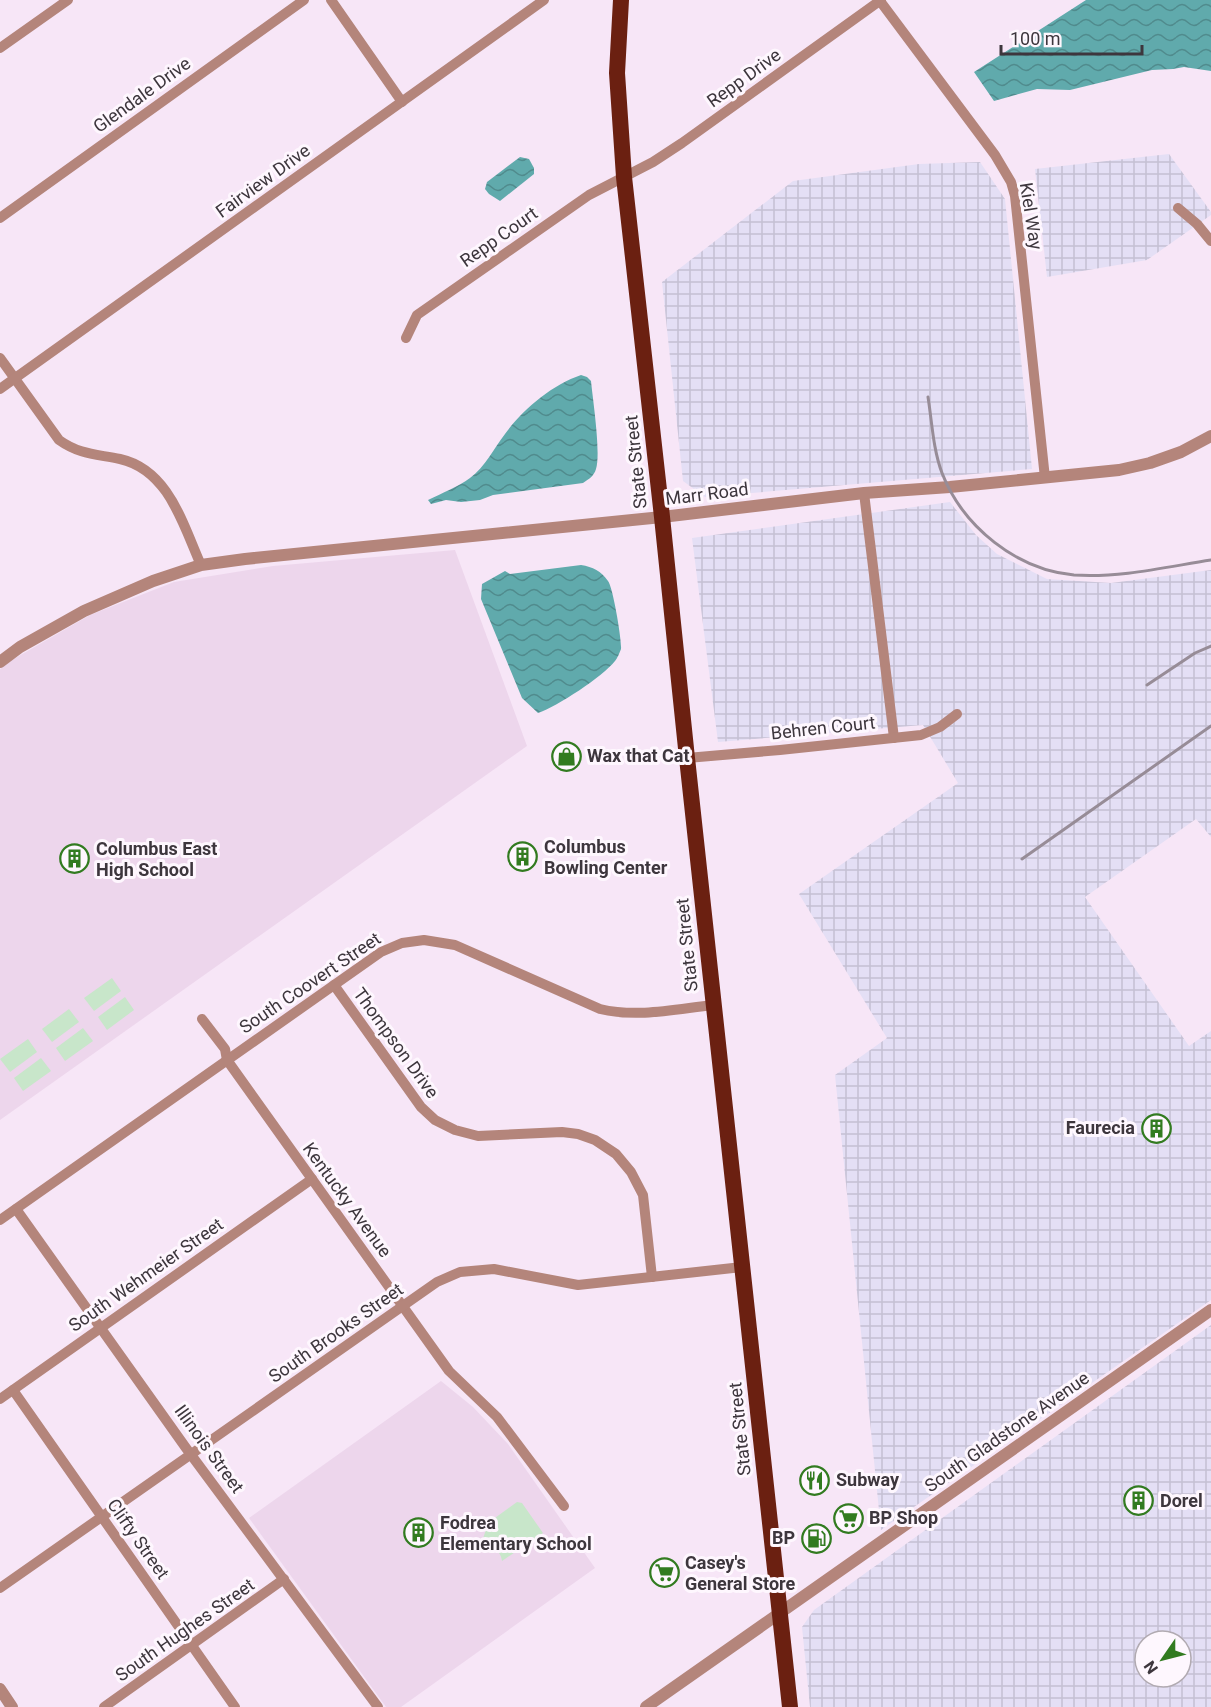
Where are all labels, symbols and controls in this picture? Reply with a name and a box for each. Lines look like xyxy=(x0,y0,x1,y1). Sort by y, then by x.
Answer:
scale bar xyxy=(1001,18,1142,56)
text: 100 m xyxy=(1010,28,1061,49)
street label: Repp Drive xyxy=(703,44,785,111)
street label: Glendale Drive xyxy=(89,52,194,137)
street label: Fairview Drive xyxy=(212,139,314,222)
street label: Kiel Way xyxy=(1016,181,1047,252)
street label: Repp Court xyxy=(456,202,542,271)
street label: State Street xyxy=(620,414,651,510)
street label: Marr Road xyxy=(664,478,750,509)
street label: Behren Court xyxy=(770,712,876,743)
shop icon: Wax that Cat xyxy=(550,740,582,772)
place label: Wax that Cat xyxy=(587,745,690,766)
place label: Columbus Bowling Center xyxy=(544,836,668,878)
place label: Columbus East High School xyxy=(96,838,217,880)
building icon: Columbus Bowling Center xyxy=(507,841,539,873)
building icon: Columbus East High School xyxy=(59,843,91,875)
street label: State Street xyxy=(671,897,702,993)
street label: South Coovert Street xyxy=(235,927,384,1038)
street label: Thompson Drive xyxy=(349,983,443,1102)
building icon: Faurecia xyxy=(1140,1112,1172,1144)
place label: Faurecia xyxy=(1066,1117,1135,1138)
street label: Kentucky Avenue xyxy=(299,1138,396,1261)
street label: South Wehmeier Street xyxy=(64,1213,227,1336)
street label: South Brooks Street xyxy=(264,1278,407,1387)
street label: South Gladstone Avenue xyxy=(920,1367,1093,1496)
street label: State Street xyxy=(724,1381,755,1477)
street label: Illinois Street xyxy=(170,1401,248,1497)
restaurant icon: Subway xyxy=(799,1464,831,1496)
place label: Subway xyxy=(836,1469,900,1490)
building icon: Dorel xyxy=(1123,1485,1155,1517)
place label: Dorel xyxy=(1160,1490,1203,1511)
street label: Clifty Street xyxy=(103,1495,174,1583)
supermarket icon: BP Shop xyxy=(832,1502,864,1534)
place label: BP Shop xyxy=(869,1507,938,1528)
place label: Fodrea Elementary School xyxy=(440,1512,592,1554)
building icon: Fodrea Elementary School xyxy=(403,1517,435,1549)
fuel station icon: BP xyxy=(800,1522,832,1554)
place label: BP xyxy=(772,1527,795,1548)
place label: Casey's General Store xyxy=(685,1552,795,1594)
supermarket icon: Casey's General Store xyxy=(648,1557,680,1589)
street label: South Hughes Street xyxy=(111,1574,258,1685)
north arrow xyxy=(1133,1629,1193,1689)
text: N xyxy=(1140,1657,1162,1677)

